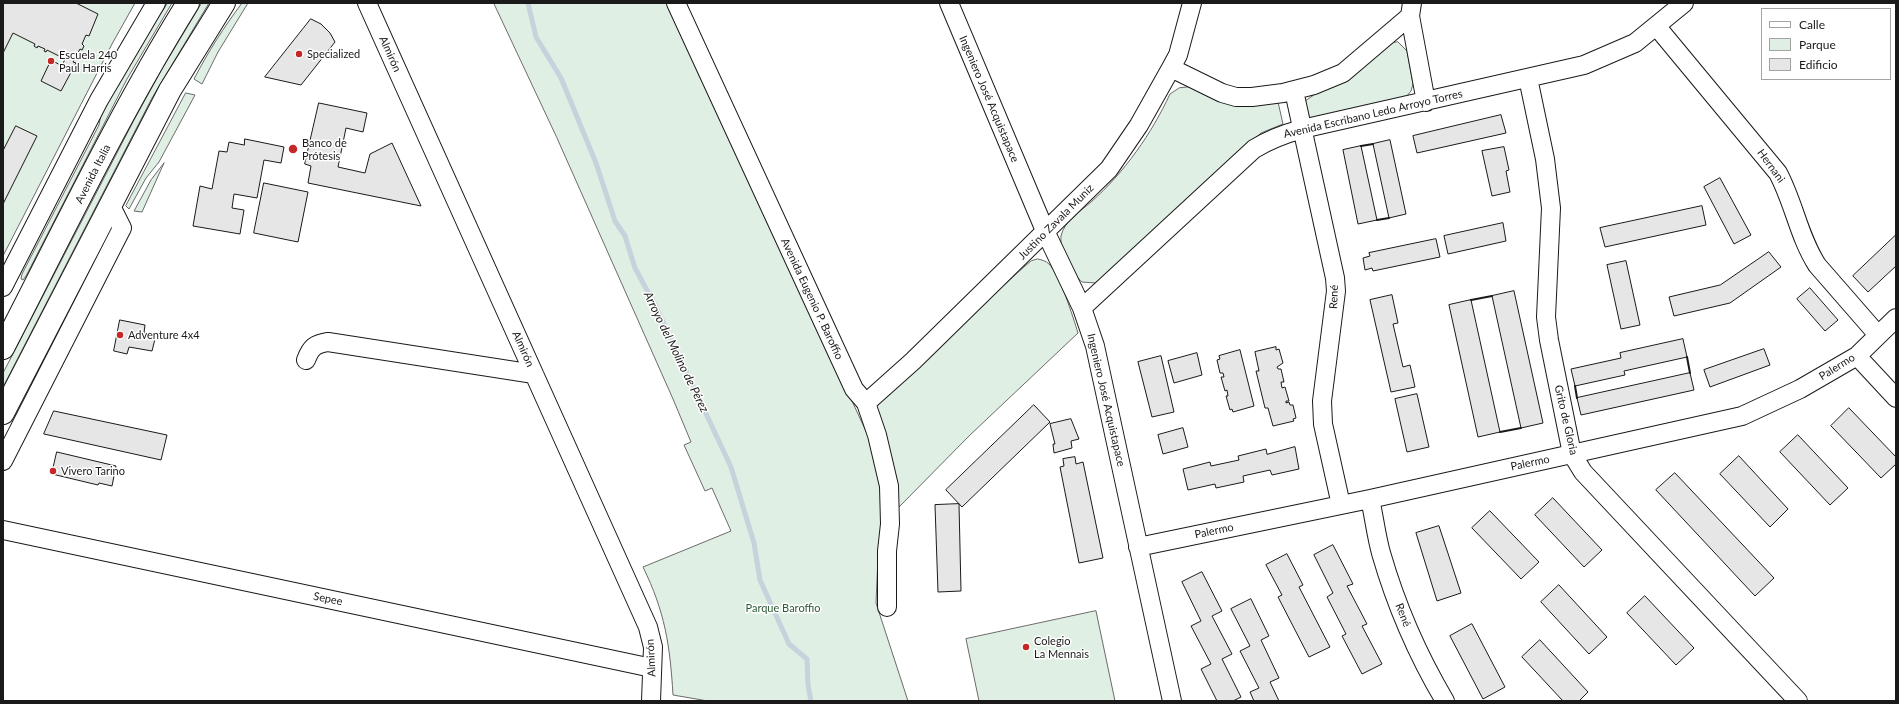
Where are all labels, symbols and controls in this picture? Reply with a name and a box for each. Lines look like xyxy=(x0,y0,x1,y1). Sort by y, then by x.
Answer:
legend xyxy=(1761,8,1891,80)
text: Calle xyxy=(1799,17,1825,32)
street label: Almirón xyxy=(376,34,404,74)
street label: Ingeniero José Acquistapace xyxy=(956,34,1022,164)
text: Parque xyxy=(1799,37,1836,52)
place label: Specialized xyxy=(307,47,360,61)
place label: Escuela 240 Paul Harris xyxy=(59,48,117,74)
marker: Specialized xyxy=(294,49,304,59)
marker: Escuela 240 Paul Harris xyxy=(46,56,56,66)
text: Edificio xyxy=(1799,57,1838,72)
street label: Avenida Escribano Ledo Arroyo Torres xyxy=(1282,87,1464,141)
place label: Banco de Prótesis xyxy=(302,136,347,162)
street label: Avenida Italia xyxy=(72,142,114,206)
marker: Banco de Prótesis xyxy=(287,143,299,155)
street label: Hernani xyxy=(1754,147,1788,185)
street label: Justino Zavala Muniz xyxy=(1016,182,1096,262)
street label: Avenida Eugenio P. Baroffio xyxy=(778,236,846,362)
street label: René xyxy=(1327,285,1341,309)
water label: Arroyo del Molino de Pérez xyxy=(640,289,712,415)
place label: Adventure 4x4 xyxy=(128,328,200,342)
street label: Almirón xyxy=(509,329,537,369)
marker: Adventure 4x4 xyxy=(115,330,125,340)
street label: Ingeniero José Acquistapace xyxy=(1084,332,1128,468)
street label: Palermo xyxy=(1817,351,1857,383)
street label: Grito de Gloria xyxy=(1552,384,1580,456)
street label: Palermo xyxy=(1509,452,1551,474)
place label: Vivero Tarino xyxy=(61,464,125,478)
marker: Vivero Tarino xyxy=(48,466,58,476)
street label: Palermo xyxy=(1193,520,1235,542)
street label: Sepee xyxy=(312,589,344,609)
park label: Parque Baroffio xyxy=(746,601,820,615)
street label: René xyxy=(1392,601,1414,629)
place label: Colegio La Mennais xyxy=(1034,634,1089,660)
street label: Almirón xyxy=(643,639,659,677)
marker: Colegio La Mennais xyxy=(1021,642,1031,652)

